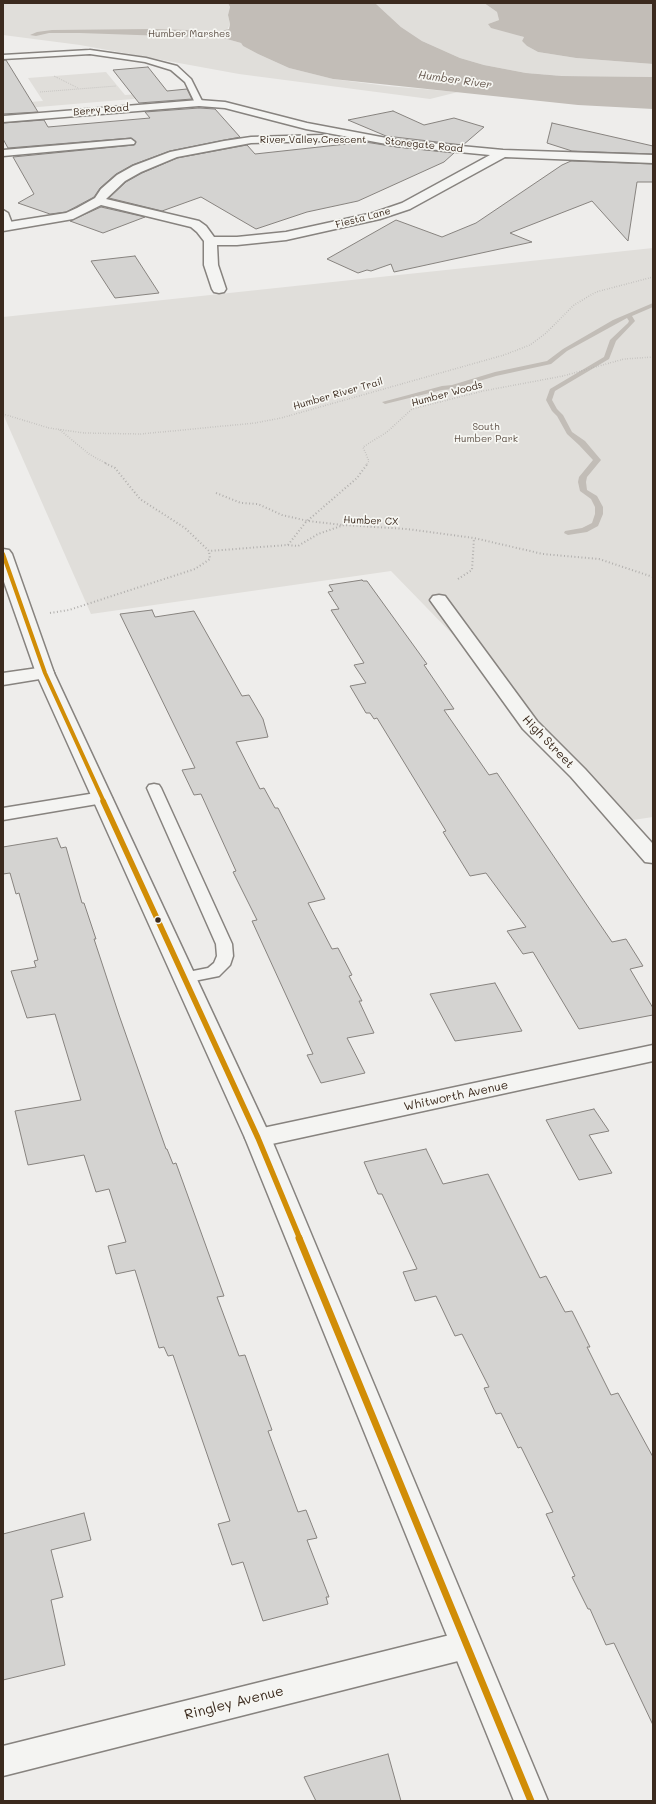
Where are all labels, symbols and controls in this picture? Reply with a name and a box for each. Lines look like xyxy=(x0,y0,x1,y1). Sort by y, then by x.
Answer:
park label: Humber Marshes xyxy=(148,28,230,40)
water label: Humber River xyxy=(417,68,493,92)
street label: Berry Road xyxy=(73,102,129,118)
street label: River Valley Crescent xyxy=(260,134,366,146)
street label: Stonegate Road xyxy=(384,135,464,155)
street label: Fiesta Lane xyxy=(334,205,392,231)
street label: Humber River Trail xyxy=(292,375,384,413)
street label: Humber Woods xyxy=(410,379,484,409)
park label: South Humber Park xyxy=(454,421,518,444)
street label: Humber CX xyxy=(343,514,399,528)
street label: High Street xyxy=(519,713,577,771)
unlabelled marker xyxy=(153,915,163,925)
street label: Whitworth Avenue xyxy=(403,1078,509,1114)
street label: Ringley Avenue xyxy=(183,1683,285,1723)

